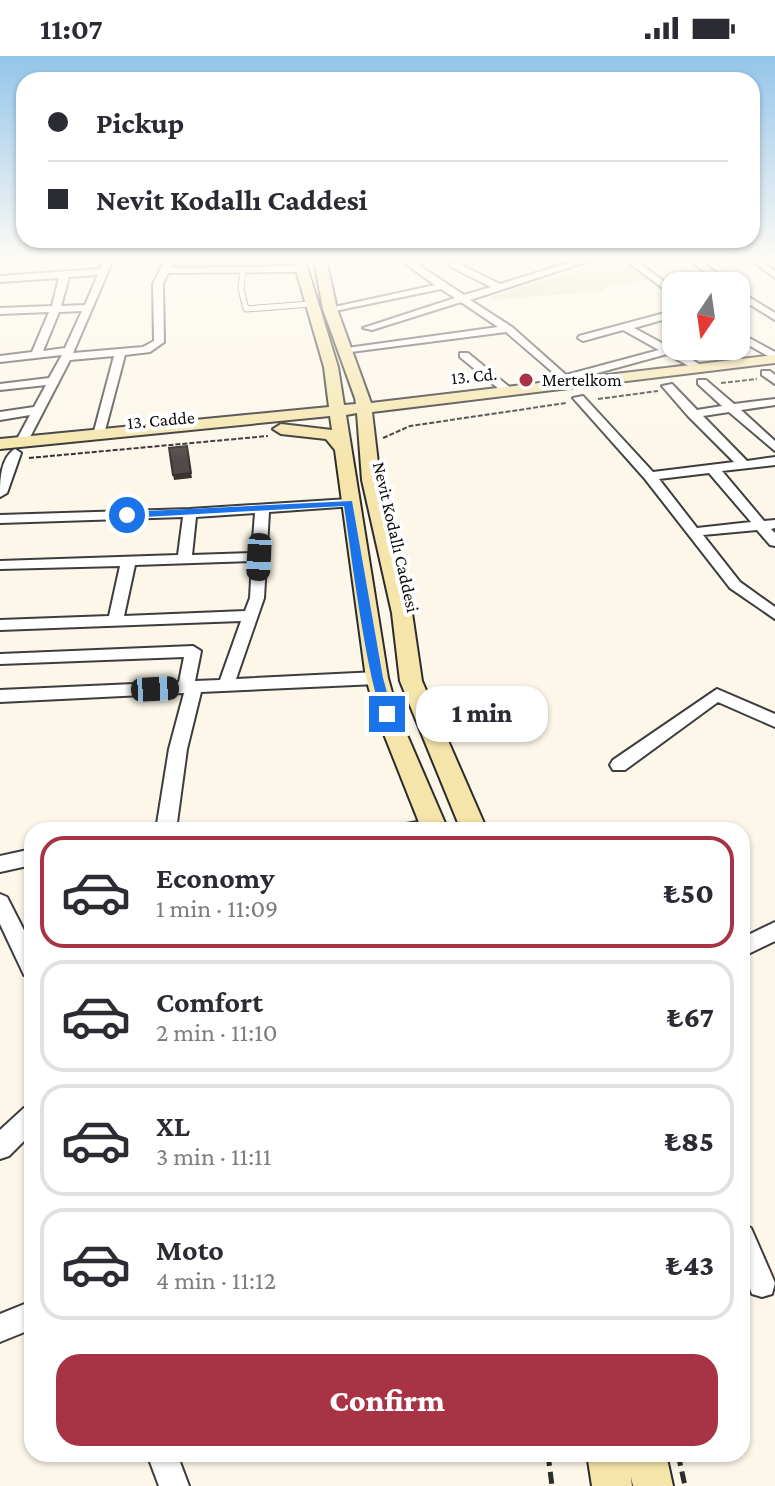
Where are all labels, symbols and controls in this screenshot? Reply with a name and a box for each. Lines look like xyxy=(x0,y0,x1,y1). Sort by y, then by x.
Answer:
text: 11:07 xyxy=(40,12,103,45)
text: Pickup xyxy=(96,106,184,139)
text: Nevit Kodallı Caddesi xyxy=(96,183,368,216)
north arrow xyxy=(662,272,750,360)
map controls xyxy=(662,272,750,360)
street label: 13. Cd. xyxy=(450,364,498,388)
place label: Mertelkom xyxy=(542,370,622,390)
marker: Mertelkom xyxy=(517,371,535,389)
street label: 13. Cadde xyxy=(126,407,196,433)
street label: Nevit Kodallı Caddesi xyxy=(369,460,423,614)
route start xyxy=(109,497,145,533)
car xyxy=(246,532,272,582)
car xyxy=(130,676,180,702)
callout: 1 min xyxy=(415,686,547,742)
route end xyxy=(369,696,405,732)
text: 1 min xyxy=(452,699,512,728)
icon: car xyxy=(60,856,132,928)
text: Economy xyxy=(156,861,275,894)
text: ₺50 xyxy=(664,876,714,909)
text: 1 min · 11:09 xyxy=(156,894,278,923)
icon: car xyxy=(60,980,132,1052)
text: Comfort xyxy=(156,985,263,1018)
text: ₺67 xyxy=(667,1000,714,1033)
text: 2 min · 11:10 xyxy=(156,1018,277,1047)
icon: car xyxy=(60,1104,132,1176)
text: XL xyxy=(156,1109,190,1142)
text: ₺85 xyxy=(665,1124,714,1157)
text: 3 min · 11:11 xyxy=(156,1142,271,1171)
icon: car xyxy=(60,1228,132,1300)
text: Moto xyxy=(156,1233,224,1266)
text: ₺43 xyxy=(666,1248,714,1281)
text: 4 min · 11:12 xyxy=(156,1266,276,1295)
button: Confirm xyxy=(56,1354,718,1446)

